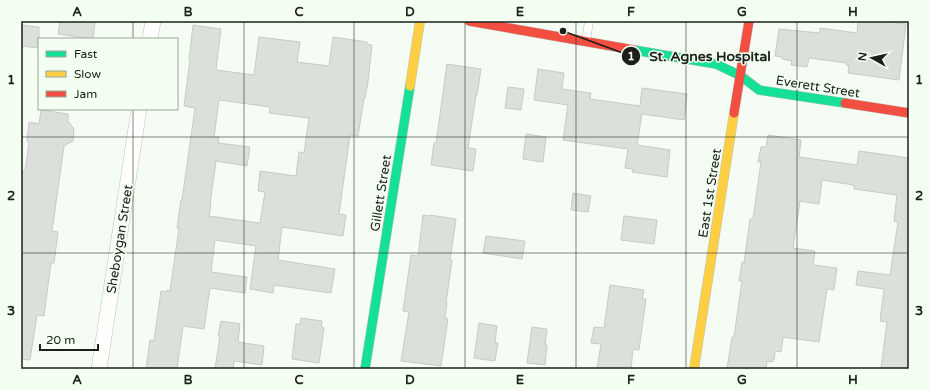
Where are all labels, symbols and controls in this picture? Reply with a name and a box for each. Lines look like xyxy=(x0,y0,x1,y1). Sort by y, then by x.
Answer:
text: A xyxy=(72,4,82,20)
text: B xyxy=(183,4,193,20)
text: C xyxy=(294,4,304,20)
text: D xyxy=(405,4,415,20)
text: E xyxy=(516,4,524,20)
text: F xyxy=(627,4,635,20)
text: G xyxy=(737,4,747,20)
text: H xyxy=(848,4,858,20)
legend xyxy=(38,38,178,110)
north arrow xyxy=(852,38,892,78)
callout: St. Agnes Hospital xyxy=(621,43,778,69)
text: Fast xyxy=(74,47,98,61)
text: St. Agnes Hospital xyxy=(649,48,771,65)
text: 1 xyxy=(627,49,635,63)
text: N xyxy=(856,51,870,62)
text: Slow xyxy=(74,67,101,81)
text: 1 xyxy=(7,72,15,88)
street label: Everett Street xyxy=(775,72,861,102)
text: 1 xyxy=(915,72,923,88)
text: Jam xyxy=(74,87,97,101)
street label: East 1st Street xyxy=(695,147,725,239)
street label: Gillett Street xyxy=(367,154,395,233)
street label: Sheboygan Street xyxy=(103,184,137,295)
text: 2 xyxy=(7,188,15,204)
text: 2 xyxy=(915,188,923,204)
text: 3 xyxy=(7,303,15,319)
text: 3 xyxy=(915,303,923,319)
scale bar xyxy=(40,326,98,352)
text: 20 m xyxy=(46,333,75,347)
text: A xyxy=(72,372,82,388)
text: B xyxy=(183,372,193,388)
text: C xyxy=(294,372,304,388)
text: D xyxy=(405,372,415,388)
text: E xyxy=(516,372,524,388)
text: F xyxy=(627,372,635,388)
text: G xyxy=(737,372,747,388)
text: H xyxy=(848,372,858,388)

